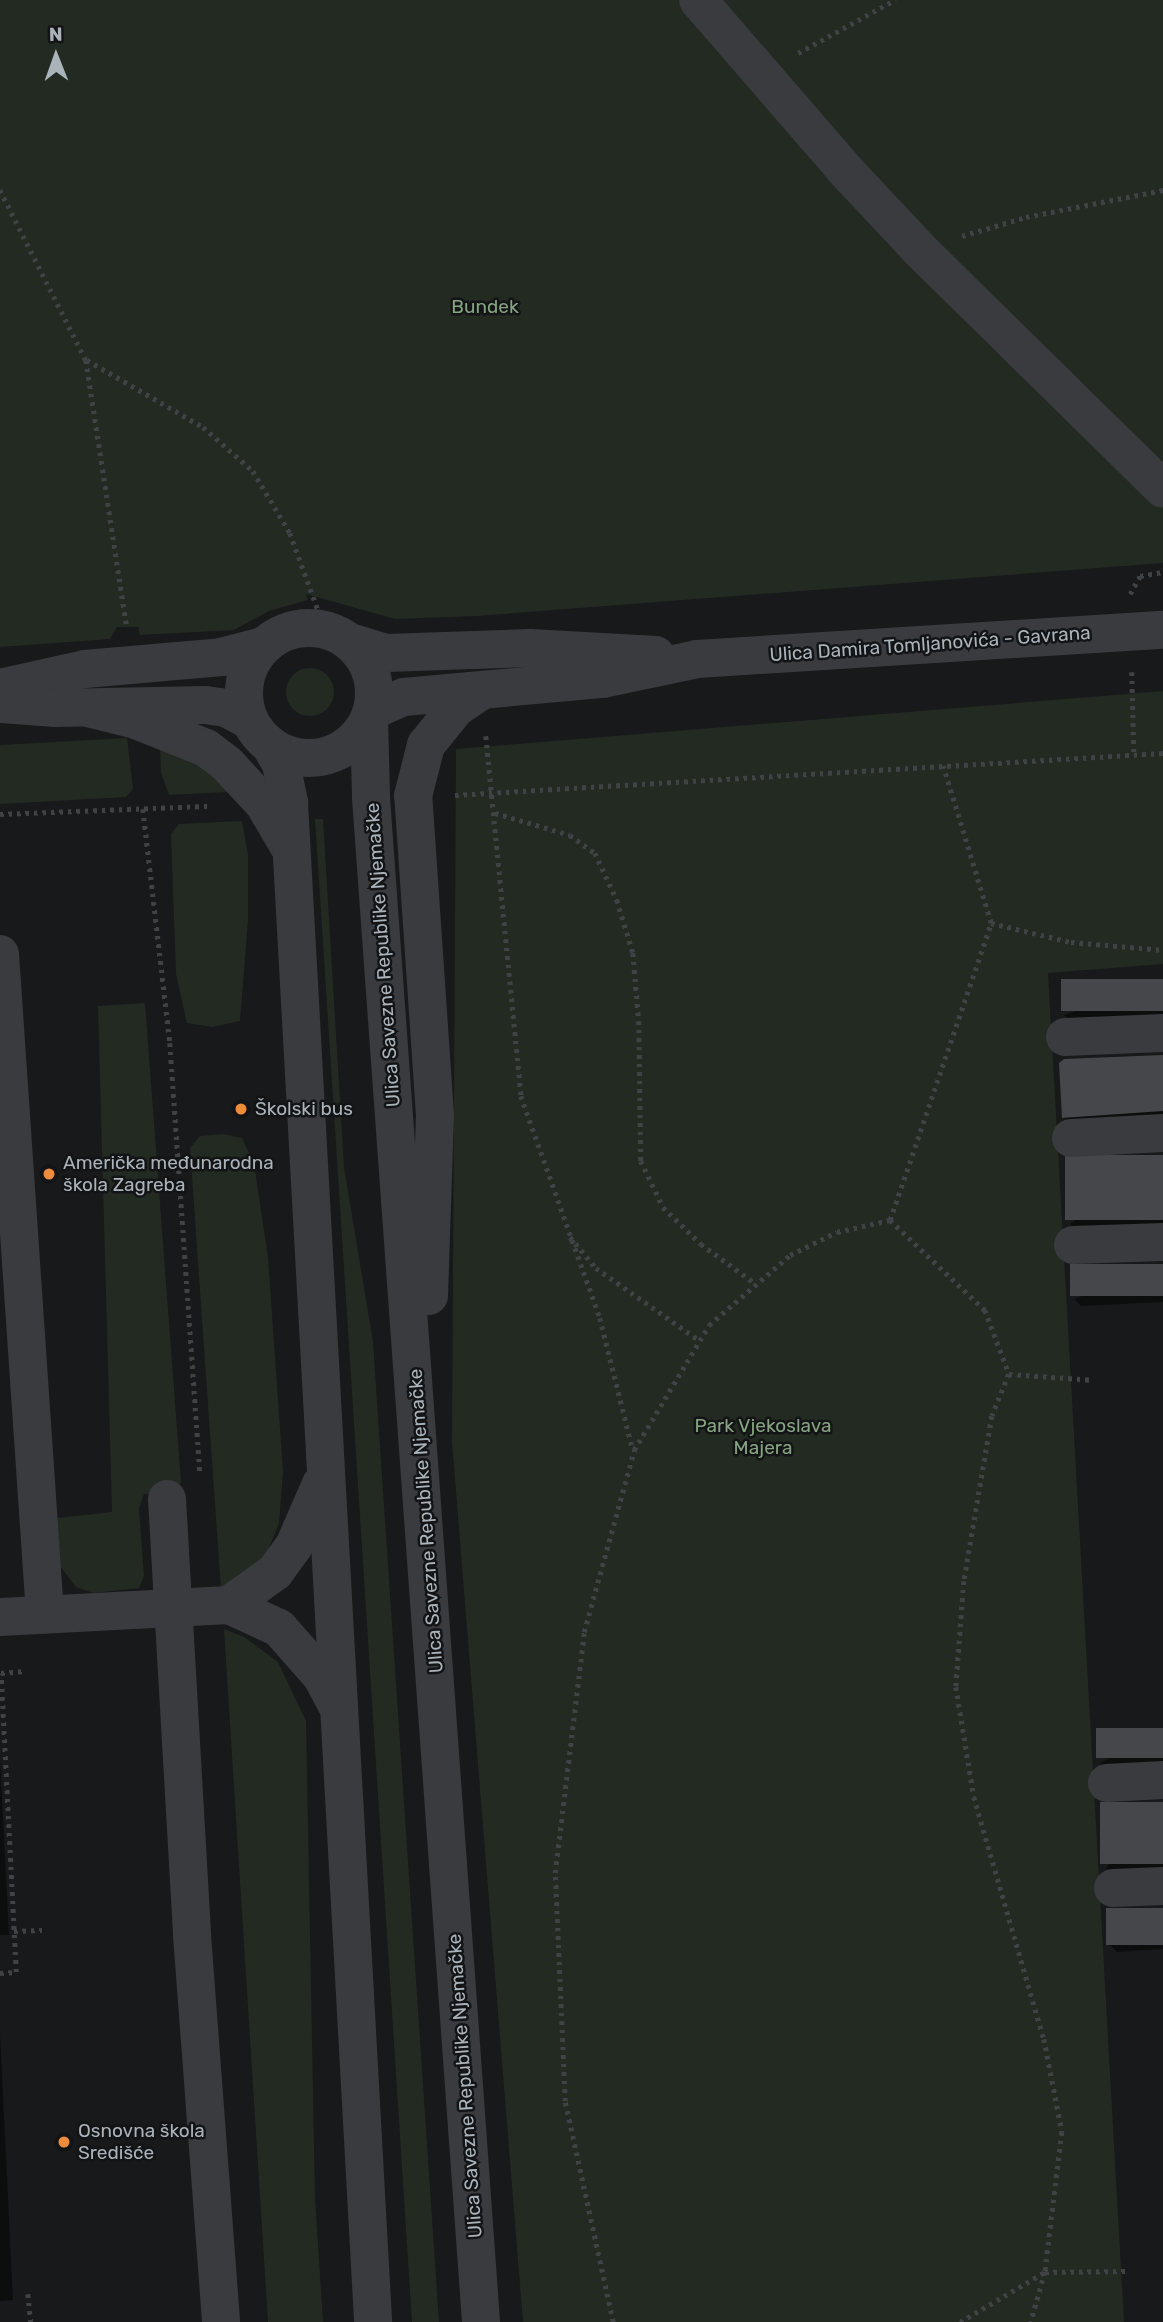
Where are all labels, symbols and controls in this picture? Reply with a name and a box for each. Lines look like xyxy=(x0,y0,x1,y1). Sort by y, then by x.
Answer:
north arrow xyxy=(21,21,91,91)
text: N xyxy=(49,23,63,46)
park label: Bundek xyxy=(451,296,519,318)
street label: Ulica Damira Tomljanovića - Gavrana xyxy=(768,621,1092,667)
street label: Ulica Savezne Republike Njemačke xyxy=(361,802,405,1108)
place label: Školski bus xyxy=(255,1098,353,1120)
marker: Školski bus xyxy=(233,1101,249,1117)
place label: Američka međunarodna škola Zagreba xyxy=(63,1152,274,1196)
marker: Američka međunarodna škola Zagreba xyxy=(41,1166,57,1182)
street label: Ulica Savezne Republike Njemačke xyxy=(404,1368,448,1674)
park label: Park Vjekoslava Majera xyxy=(694,1415,832,1459)
street label: Ulica Savezne Republike Njemačke xyxy=(443,1933,487,2239)
place label: Osnovna škola Središće xyxy=(78,2120,205,2164)
marker: Osnovna škola Središće xyxy=(56,2134,72,2150)

